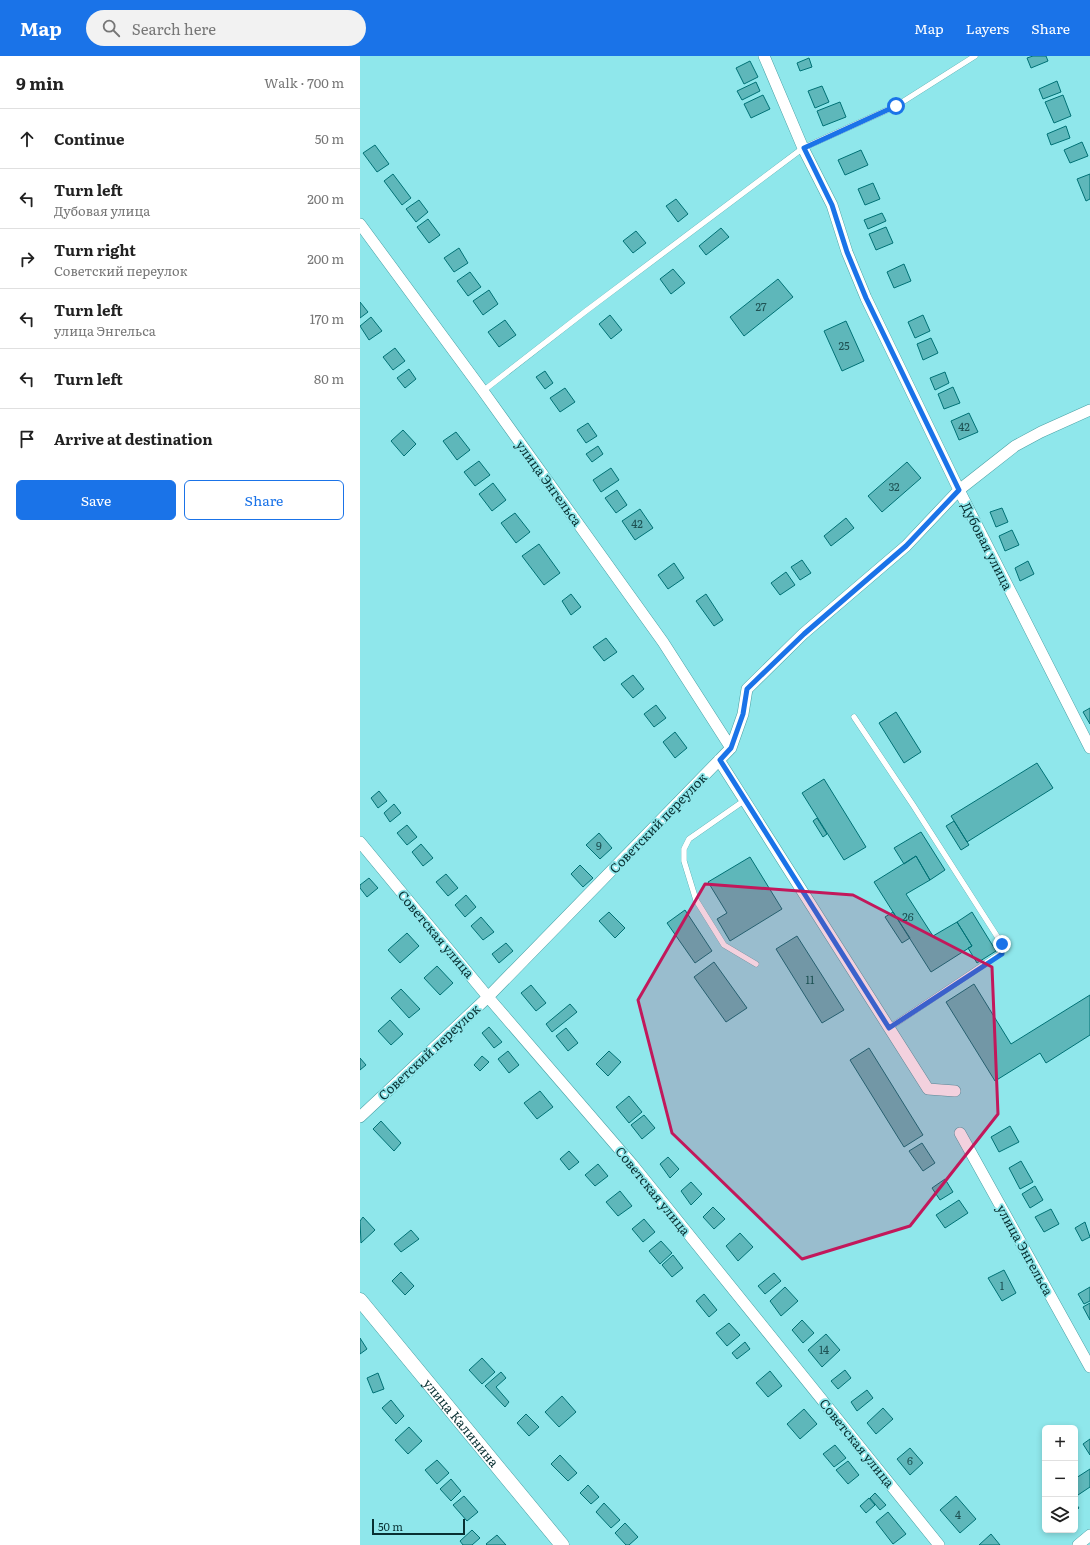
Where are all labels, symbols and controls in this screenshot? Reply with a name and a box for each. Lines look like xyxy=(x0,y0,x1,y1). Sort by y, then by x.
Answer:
search box xyxy=(86,10,366,46)
text: Map xyxy=(20,14,62,42)
icon: search xyxy=(100,17,122,39)
text: Search here xyxy=(132,17,216,40)
text: Map xyxy=(914,18,944,38)
text: Layers xyxy=(966,18,1009,38)
text: Share xyxy=(1031,18,1070,38)
text: 9 min xyxy=(16,70,64,95)
text: Walk · 700 m xyxy=(264,73,344,92)
route start xyxy=(887,97,905,115)
text: Continue xyxy=(54,127,124,150)
icon: ahead xyxy=(16,128,38,150)
text: 50 m xyxy=(315,129,344,148)
text: Turn left xyxy=(54,178,123,201)
icon: left xyxy=(16,188,38,210)
text: 200 m xyxy=(307,189,344,208)
text: Дубовая улица xyxy=(54,201,150,220)
text: Turn right xyxy=(54,238,136,261)
icon: right xyxy=(16,248,38,270)
text: 200 m xyxy=(307,249,344,268)
text: Советский переулок xyxy=(54,261,187,280)
text: Turn left xyxy=(54,298,123,321)
house number: 27 xyxy=(755,298,767,314)
icon: left xyxy=(16,308,38,330)
text: 170 m xyxy=(310,309,344,328)
text: улица Энгельса xyxy=(54,321,156,340)
house number: 25 xyxy=(838,337,850,353)
text: Turn left xyxy=(54,367,123,390)
icon: left xyxy=(16,368,38,390)
text: 80 m xyxy=(314,369,344,388)
house number: 42 xyxy=(958,418,970,434)
text: Arrive at destination xyxy=(54,427,213,450)
icon: arrive xyxy=(16,428,38,450)
street label: улица Энгельса xyxy=(512,436,587,529)
house number: 32 xyxy=(888,478,900,494)
button: Save xyxy=(16,480,176,520)
button: Share xyxy=(184,480,344,520)
street label: Дубовая улица xyxy=(957,499,1018,593)
house number: 42 xyxy=(631,515,643,531)
street label: Советский переулок xyxy=(604,768,711,877)
house number: 9 xyxy=(596,837,602,853)
street label: Советская улица xyxy=(394,886,479,982)
house number: 26 xyxy=(902,908,914,924)
route end xyxy=(993,935,1011,953)
house number: 11 xyxy=(806,971,815,987)
street label: Советский переулок xyxy=(373,999,484,1104)
street label: Советская улица xyxy=(611,1142,695,1239)
street label: улица Энгельса xyxy=(992,1201,1058,1299)
house number: 1 xyxy=(1000,1277,1005,1293)
house number: 14 xyxy=(819,1341,829,1357)
street label: улица Калинина xyxy=(419,1374,504,1471)
street label: Советская улица xyxy=(815,1394,899,1491)
map controls xyxy=(1042,1425,1078,1533)
button: + xyxy=(1042,1425,1078,1461)
house number: 6 xyxy=(907,1452,913,1468)
button: − xyxy=(1042,1461,1078,1497)
button: layers xyxy=(1042,1497,1078,1533)
house number: 4 xyxy=(955,1506,961,1522)
scale bar xyxy=(372,1517,465,1536)
text: 50 m xyxy=(378,1518,403,1534)

